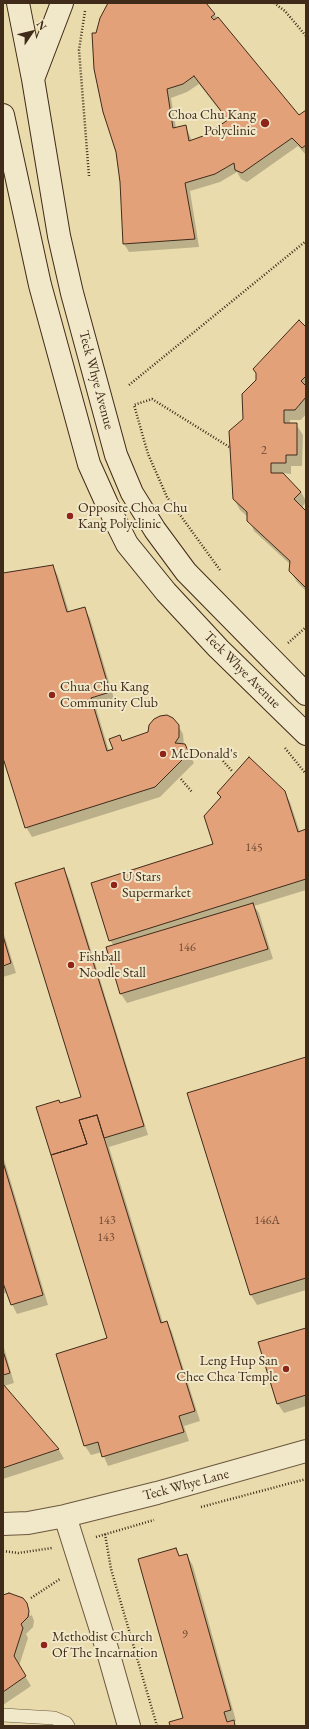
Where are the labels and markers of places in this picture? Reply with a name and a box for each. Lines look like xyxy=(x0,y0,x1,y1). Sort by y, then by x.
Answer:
place label: Choa Chu Kang Polyclinic xyxy=(168,107,256,140)
marker: Choa Chu Kang Polyclinic xyxy=(259,117,271,129)
place label: Opposite Choa Chu Kang Polyclinic xyxy=(78,500,187,532)
marker: Opposite Choa Chu Kang Polyclinic xyxy=(65,511,75,521)
place label: Chua Chu Kang Community Club xyxy=(60,679,158,712)
marker: Chua Chu Kang Community Club xyxy=(47,690,57,700)
place label: McDonald's xyxy=(171,746,237,762)
marker: McDonald's xyxy=(158,749,168,759)
place label: U Stars Supermarket xyxy=(122,869,191,902)
marker: U Stars Supermarket xyxy=(109,880,119,890)
place label: Fishball Noodle Stall xyxy=(79,949,146,982)
marker: Fishball Noodle Stall xyxy=(66,960,76,970)
place label: Leng Hup San Chee Chea Temple xyxy=(176,1353,278,1386)
marker: Leng Hup San Chee Chea Temple xyxy=(281,1364,291,1374)
place label: Methodist Church Of The Incarnation xyxy=(52,1629,158,1662)
marker: Methodist Church Of The Incarnation xyxy=(39,1640,49,1650)

